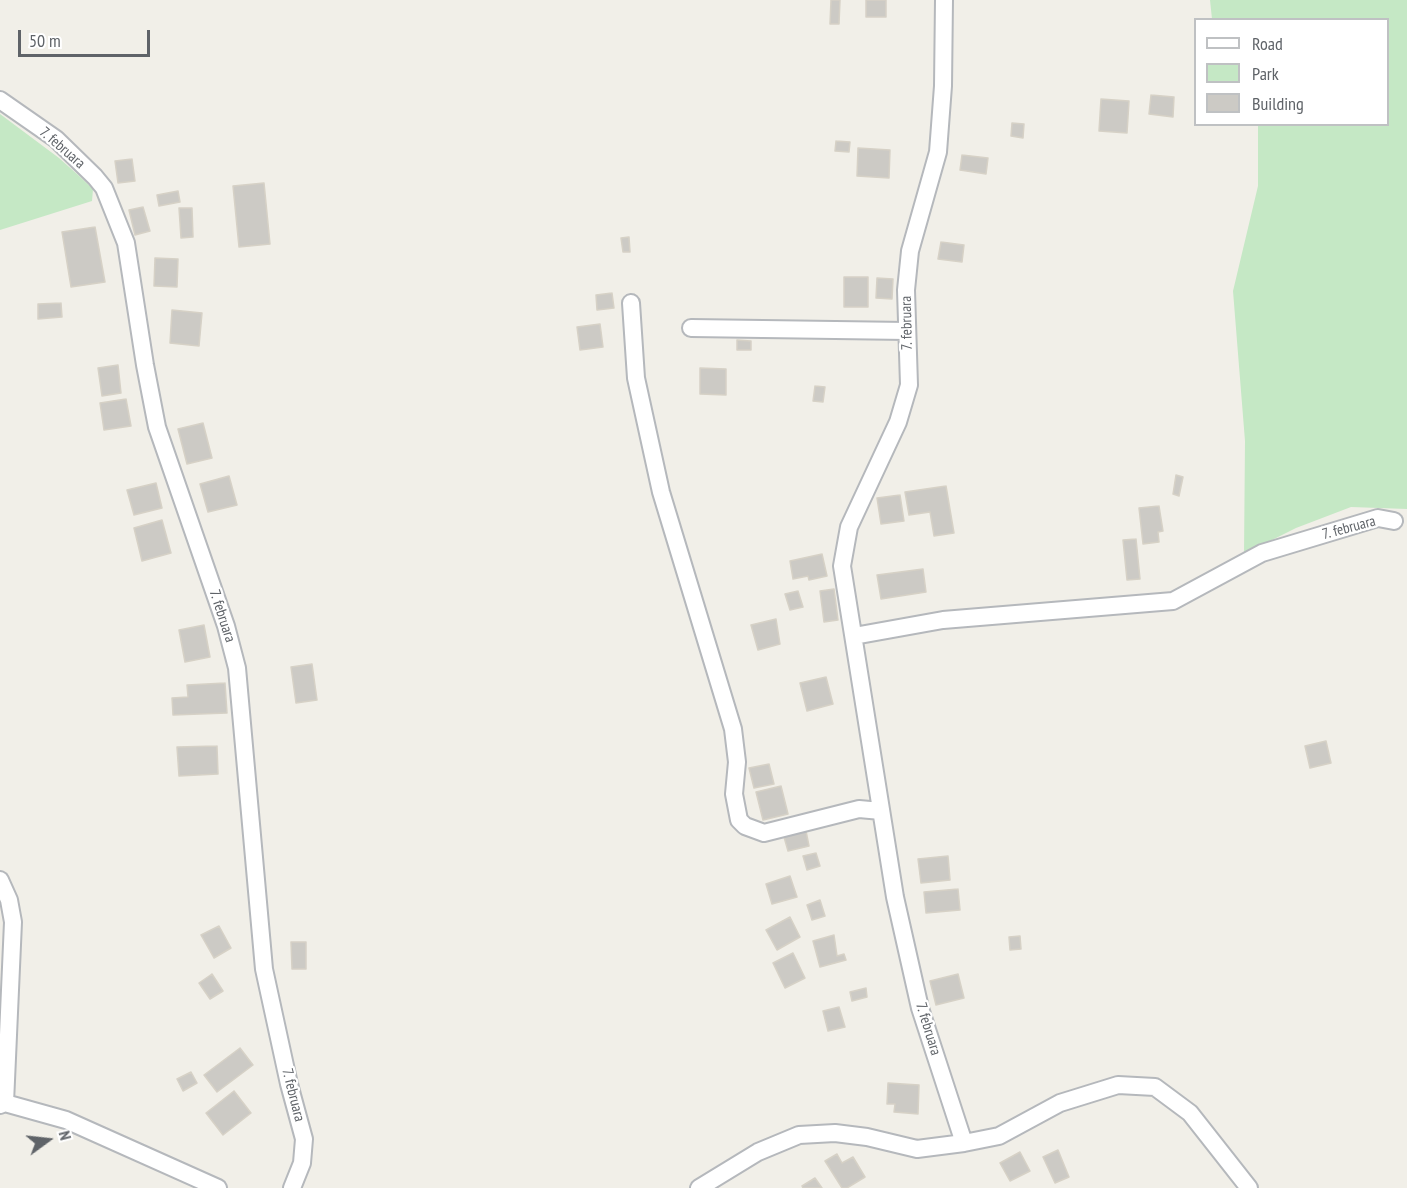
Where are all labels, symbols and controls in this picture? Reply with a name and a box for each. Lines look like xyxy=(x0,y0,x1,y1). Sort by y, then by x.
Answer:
scale bar xyxy=(21,18,153,56)
legend xyxy=(1194,18,1389,126)
text: 50 m xyxy=(29,29,61,52)
text: Road xyxy=(1252,32,1283,55)
text: Park xyxy=(1252,62,1279,85)
text: Building xyxy=(1252,92,1304,115)
street label: 7. februara xyxy=(36,123,88,173)
street label: 7. februara xyxy=(898,296,916,350)
street label: 7. februara xyxy=(1320,512,1378,544)
street label: 7. februara xyxy=(205,587,239,645)
street label: 7. februara xyxy=(911,1000,945,1058)
street label: 7. februara xyxy=(278,1066,308,1124)
north arrow xyxy=(18,1110,78,1170)
text: N xyxy=(55,1129,76,1142)

